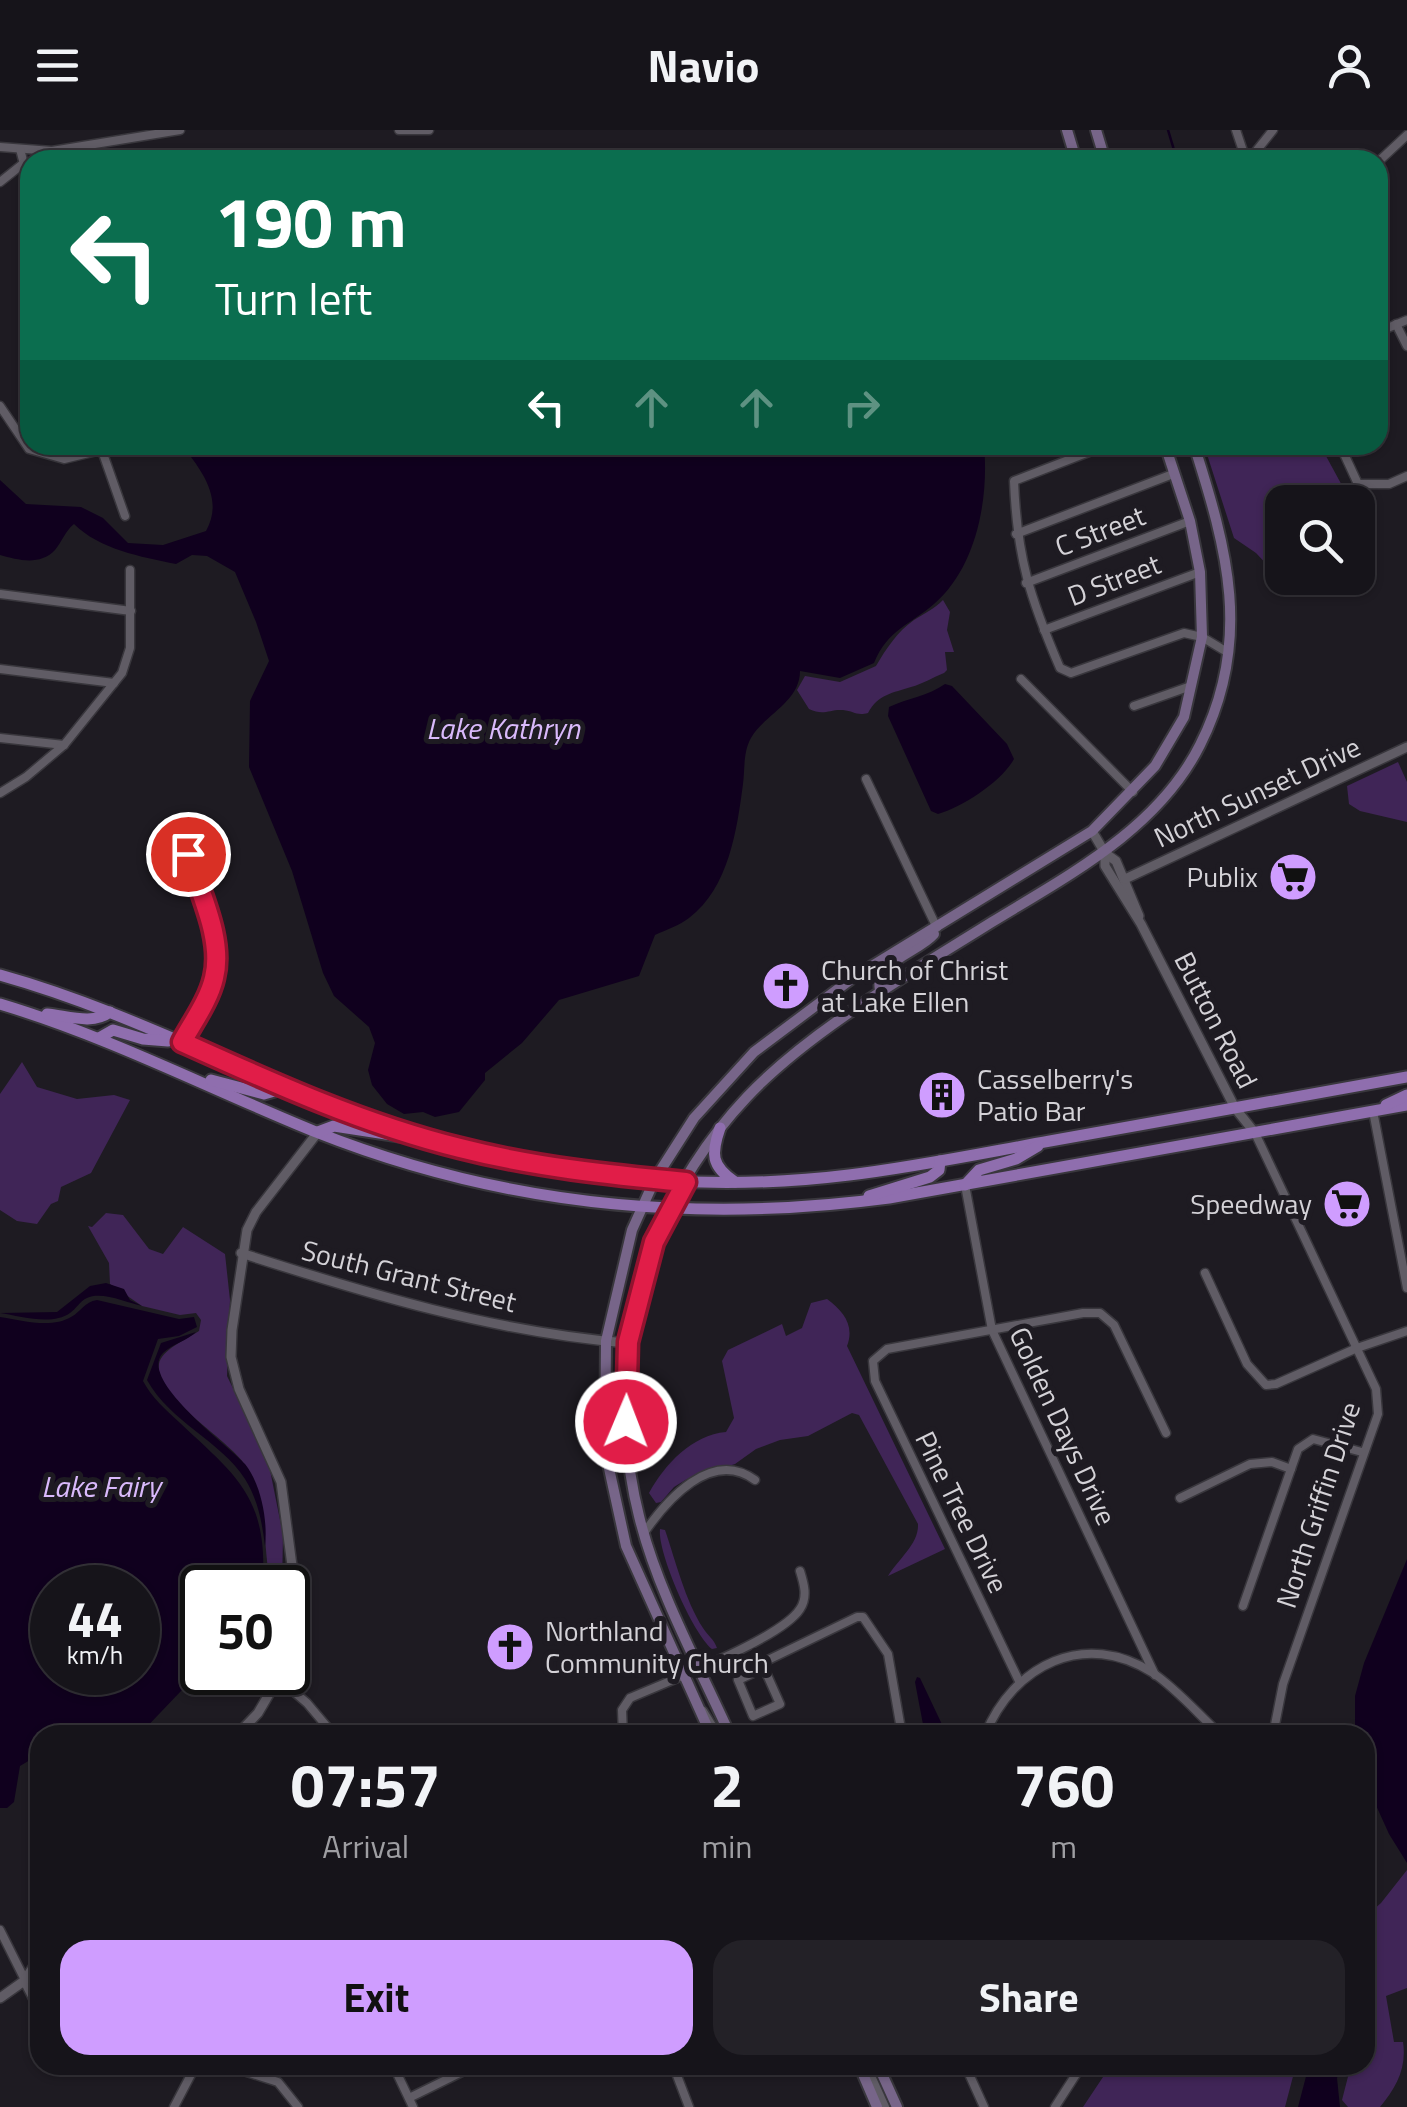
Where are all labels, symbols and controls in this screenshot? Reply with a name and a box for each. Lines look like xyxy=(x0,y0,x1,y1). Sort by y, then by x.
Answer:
text: Navio xyxy=(648,31,759,99)
icon: menu xyxy=(30,38,85,93)
icon: person xyxy=(1322,38,1377,93)
text: 190 m xyxy=(215,168,407,274)
icon: left xyxy=(50,190,180,320)
text: Turn left xyxy=(215,264,372,332)
icon: left xyxy=(519,380,574,435)
icon: ahead xyxy=(624,380,679,435)
icon: ahead xyxy=(729,380,784,435)
icon: right xyxy=(834,380,889,435)
map controls xyxy=(1265,485,1375,595)
button: search xyxy=(1265,485,1375,595)
street label: C Street xyxy=(1048,494,1151,567)
street label: D Street xyxy=(1061,542,1167,617)
water label: Lake Kathryn xyxy=(426,705,581,751)
street label: North Sunset Drive xyxy=(1146,725,1367,858)
pin xyxy=(146,812,231,897)
icon: arrive xyxy=(161,827,216,882)
supermarket icon: Publix xyxy=(1267,851,1319,903)
place label: Publix xyxy=(1187,855,1258,898)
street label: Button Road xyxy=(1164,944,1269,1096)
place label: Church of Christ at Lake Ellen xyxy=(821,948,1008,1023)
church icon: Church of Christ at Lake Ellen xyxy=(760,960,812,1012)
place label: Casselberry's Patio Bar xyxy=(977,1057,1133,1132)
building icon: Casselberry's Patio Bar xyxy=(916,1069,968,1121)
supermarket icon: Speedway xyxy=(1321,1178,1373,1230)
place label: Speedway xyxy=(1190,1182,1312,1225)
street label: South Grant Street xyxy=(297,1228,521,1323)
street label: Golden Days Drive xyxy=(999,1320,1128,1532)
position arrow xyxy=(574,1370,678,1474)
street label: North Griffin Drive xyxy=(1264,1396,1371,1613)
street label: Pine Tree Drive xyxy=(905,1423,1020,1600)
water label: Lake Fairy xyxy=(41,1463,164,1509)
speed limit sign: 50 xyxy=(180,1565,310,1695)
text: 44 xyxy=(67,1580,123,1656)
place label: Northland Community Church xyxy=(545,1609,769,1684)
church icon: Northland Community Church xyxy=(484,1621,536,1673)
text: km/h xyxy=(67,1636,123,1674)
text: 07:57 xyxy=(291,1739,441,1830)
text: 2 xyxy=(710,1739,744,1830)
text: 760 xyxy=(1013,1739,1114,1830)
text: Arrival xyxy=(322,1822,409,1870)
text: min xyxy=(701,1822,752,1870)
text: m xyxy=(1050,1822,1077,1870)
button: Exit xyxy=(60,1940,693,2055)
button: Share xyxy=(713,1940,1345,2055)

